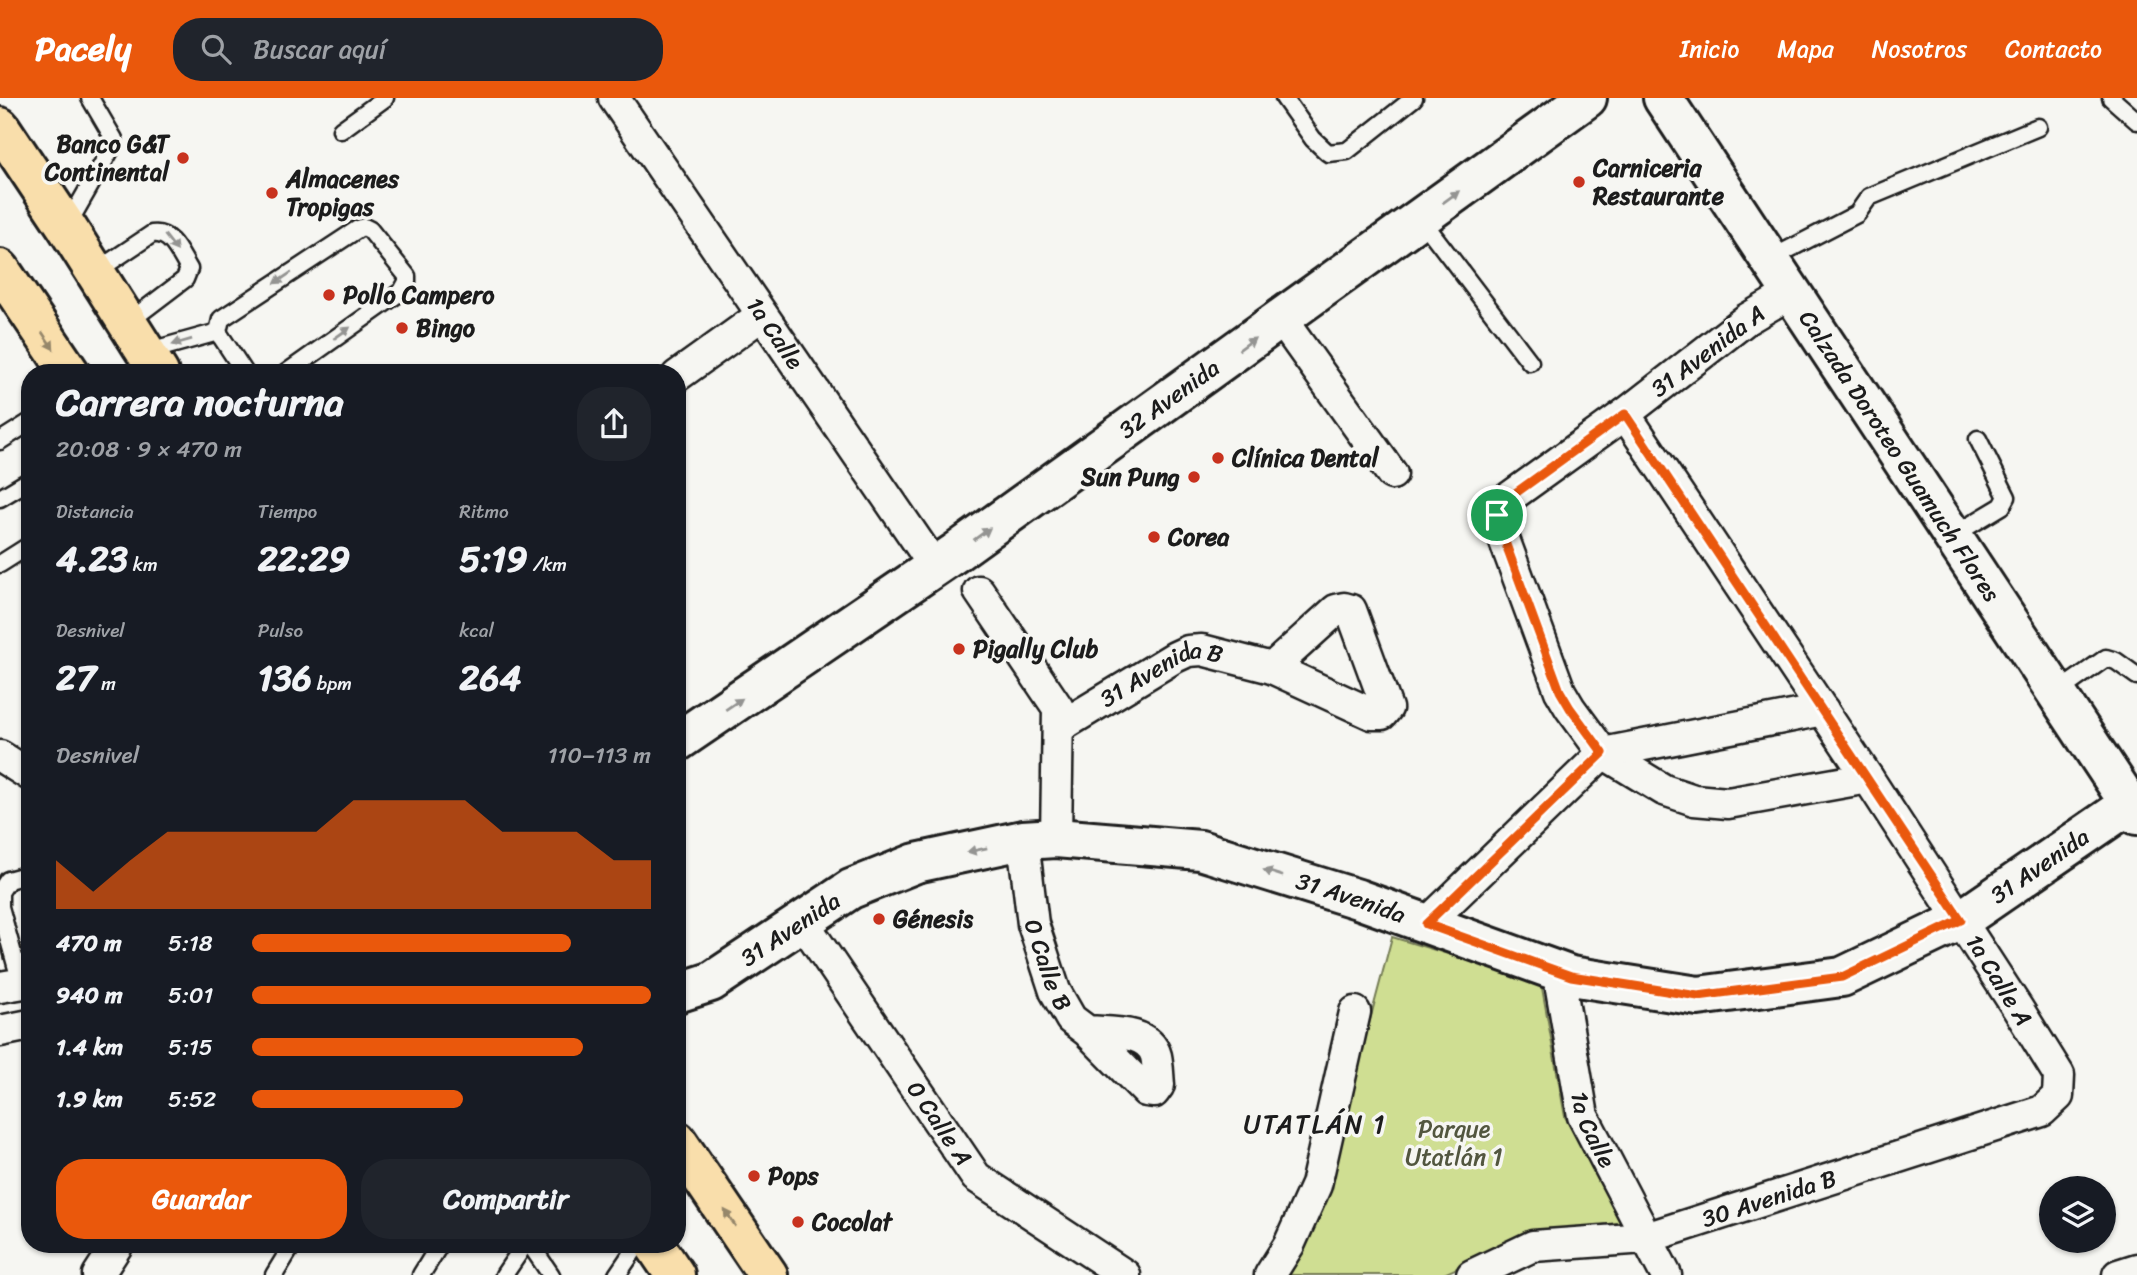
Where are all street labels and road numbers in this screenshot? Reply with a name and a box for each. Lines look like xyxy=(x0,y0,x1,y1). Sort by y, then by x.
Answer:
street label: 1a Calle xyxy=(735,288,815,379)
street label: 31 Avenida A xyxy=(1641,294,1775,408)
street label: Calzada Doroteo Guamuch Flores xyxy=(1788,301,2012,611)
street label: 32 Avenida xyxy=(1109,348,1229,450)
street label: 31 Avenida B xyxy=(1091,629,1228,719)
street label: 31 Avenida xyxy=(1981,817,2098,915)
street label: 31 Avenida xyxy=(1291,860,1412,936)
street label: 31 Avenida xyxy=(732,880,849,978)
street label: 0 Calle B xyxy=(1012,913,1084,1020)
street label: 1a Calle A xyxy=(1954,925,2044,1035)
street label: 0 Calle A xyxy=(895,1071,984,1175)
street label: 1a Calle xyxy=(1558,1088,1628,1176)
street label: 30 Avenida B xyxy=(1696,1157,1842,1240)

